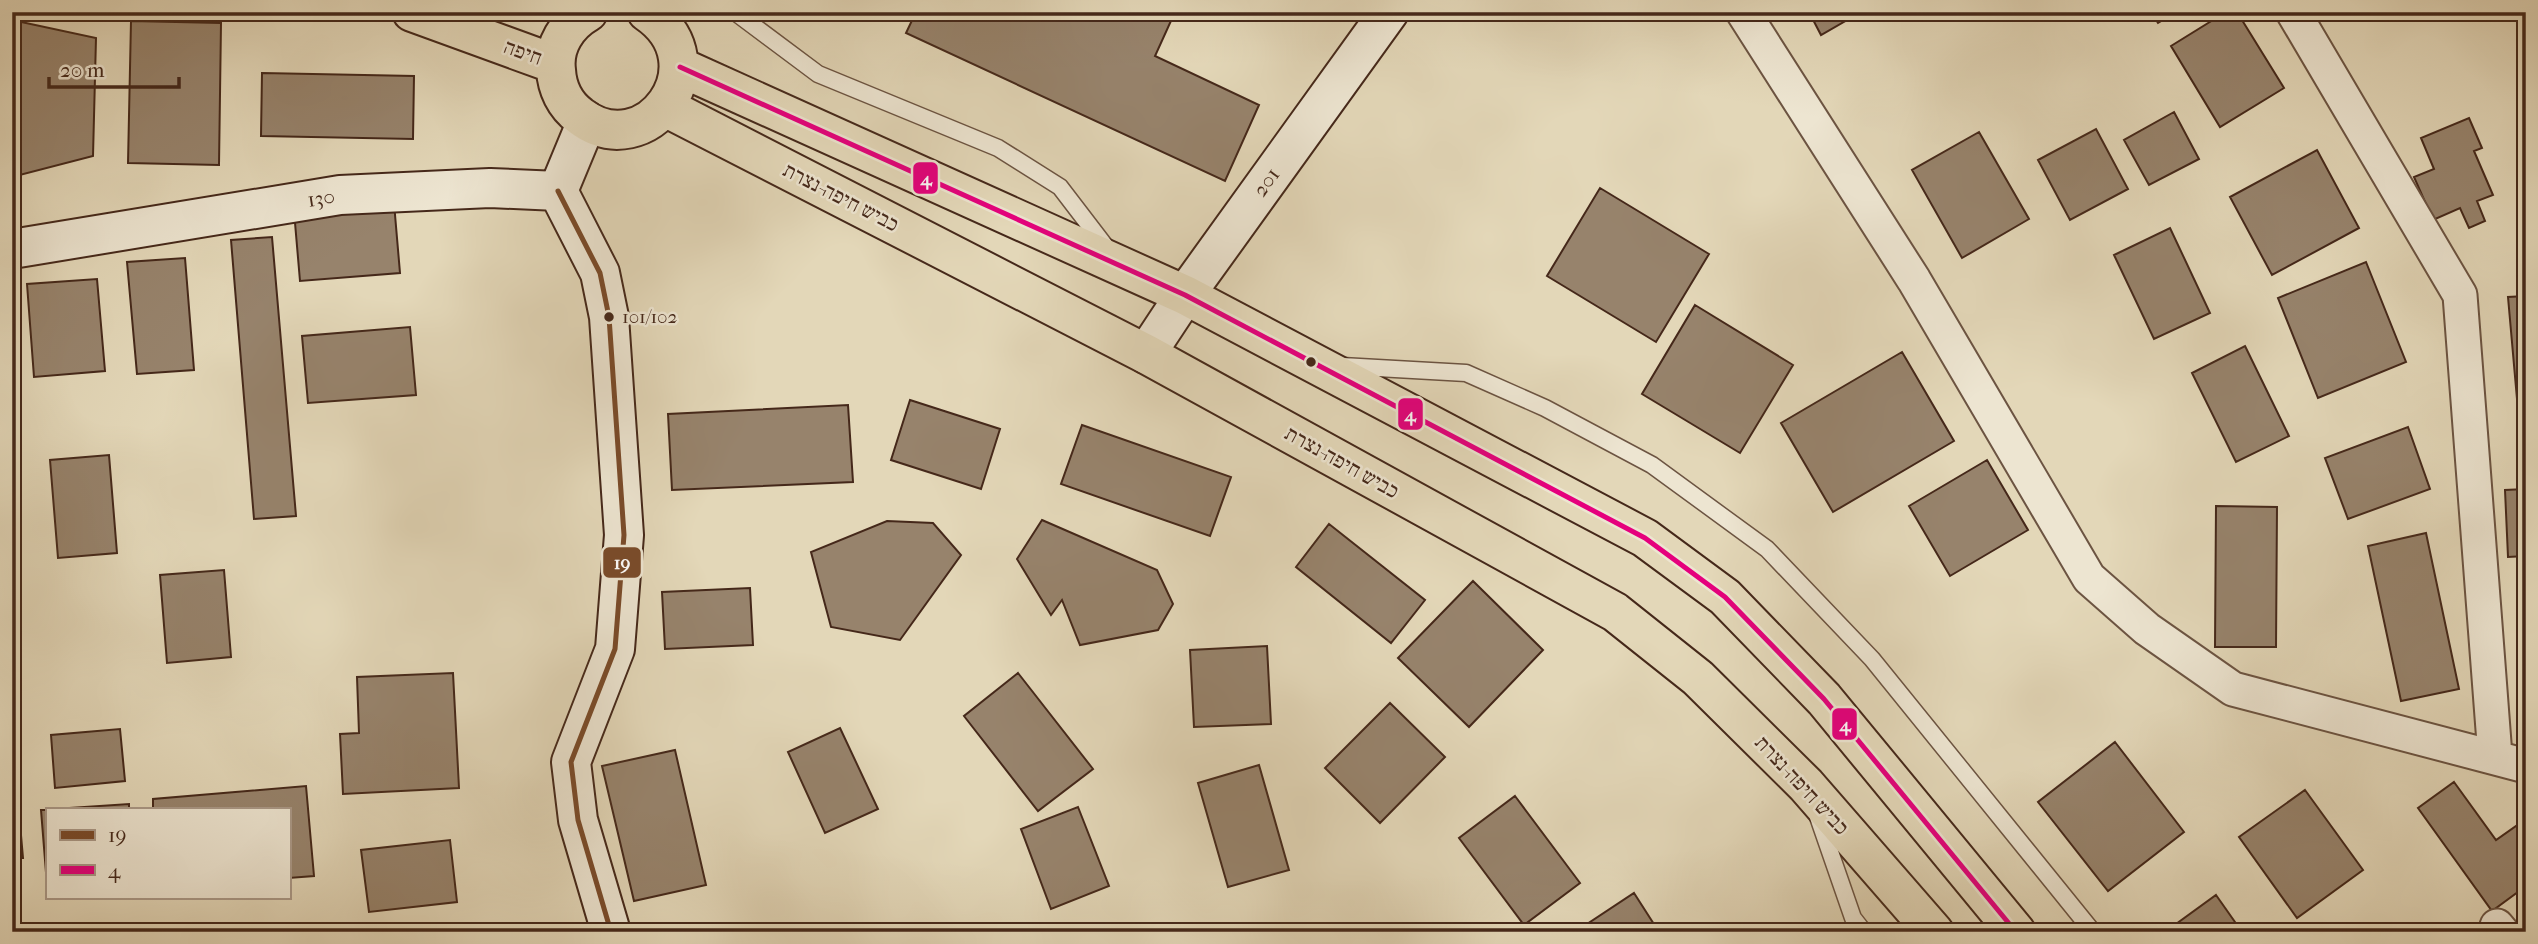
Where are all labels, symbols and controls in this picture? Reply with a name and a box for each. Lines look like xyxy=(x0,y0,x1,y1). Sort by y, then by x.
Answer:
street label: חיפה xyxy=(501,34,545,70)
scale bar xyxy=(49,46,178,90)
text: 20 m xyxy=(60,58,105,82)
street label: כביש חיפה-נצרת xyxy=(779,158,903,236)
line badge: 4 xyxy=(912,161,939,195)
street label: 201 xyxy=(1248,163,1284,201)
text: 4 xyxy=(919,168,932,190)
street label: 130 xyxy=(305,184,337,212)
place label: 101/102 xyxy=(622,306,678,328)
marker: 101/102 xyxy=(602,310,616,324)
unlabelled marker xyxy=(1304,355,1318,369)
line badge: 4 xyxy=(1397,397,1424,431)
text: 4 xyxy=(1403,404,1416,426)
street label: כביש חיפה-נצרת xyxy=(1281,421,1403,503)
line badge: 19 xyxy=(602,546,642,579)
text: 19 xyxy=(614,552,630,574)
line badge: 4 xyxy=(1831,707,1858,741)
text: 4 xyxy=(1838,714,1851,736)
street label: כביש חיפה-נצרת xyxy=(1750,731,1854,839)
legend xyxy=(46,808,290,898)
text: 19 xyxy=(108,823,127,847)
text: 4 xyxy=(108,859,121,883)

